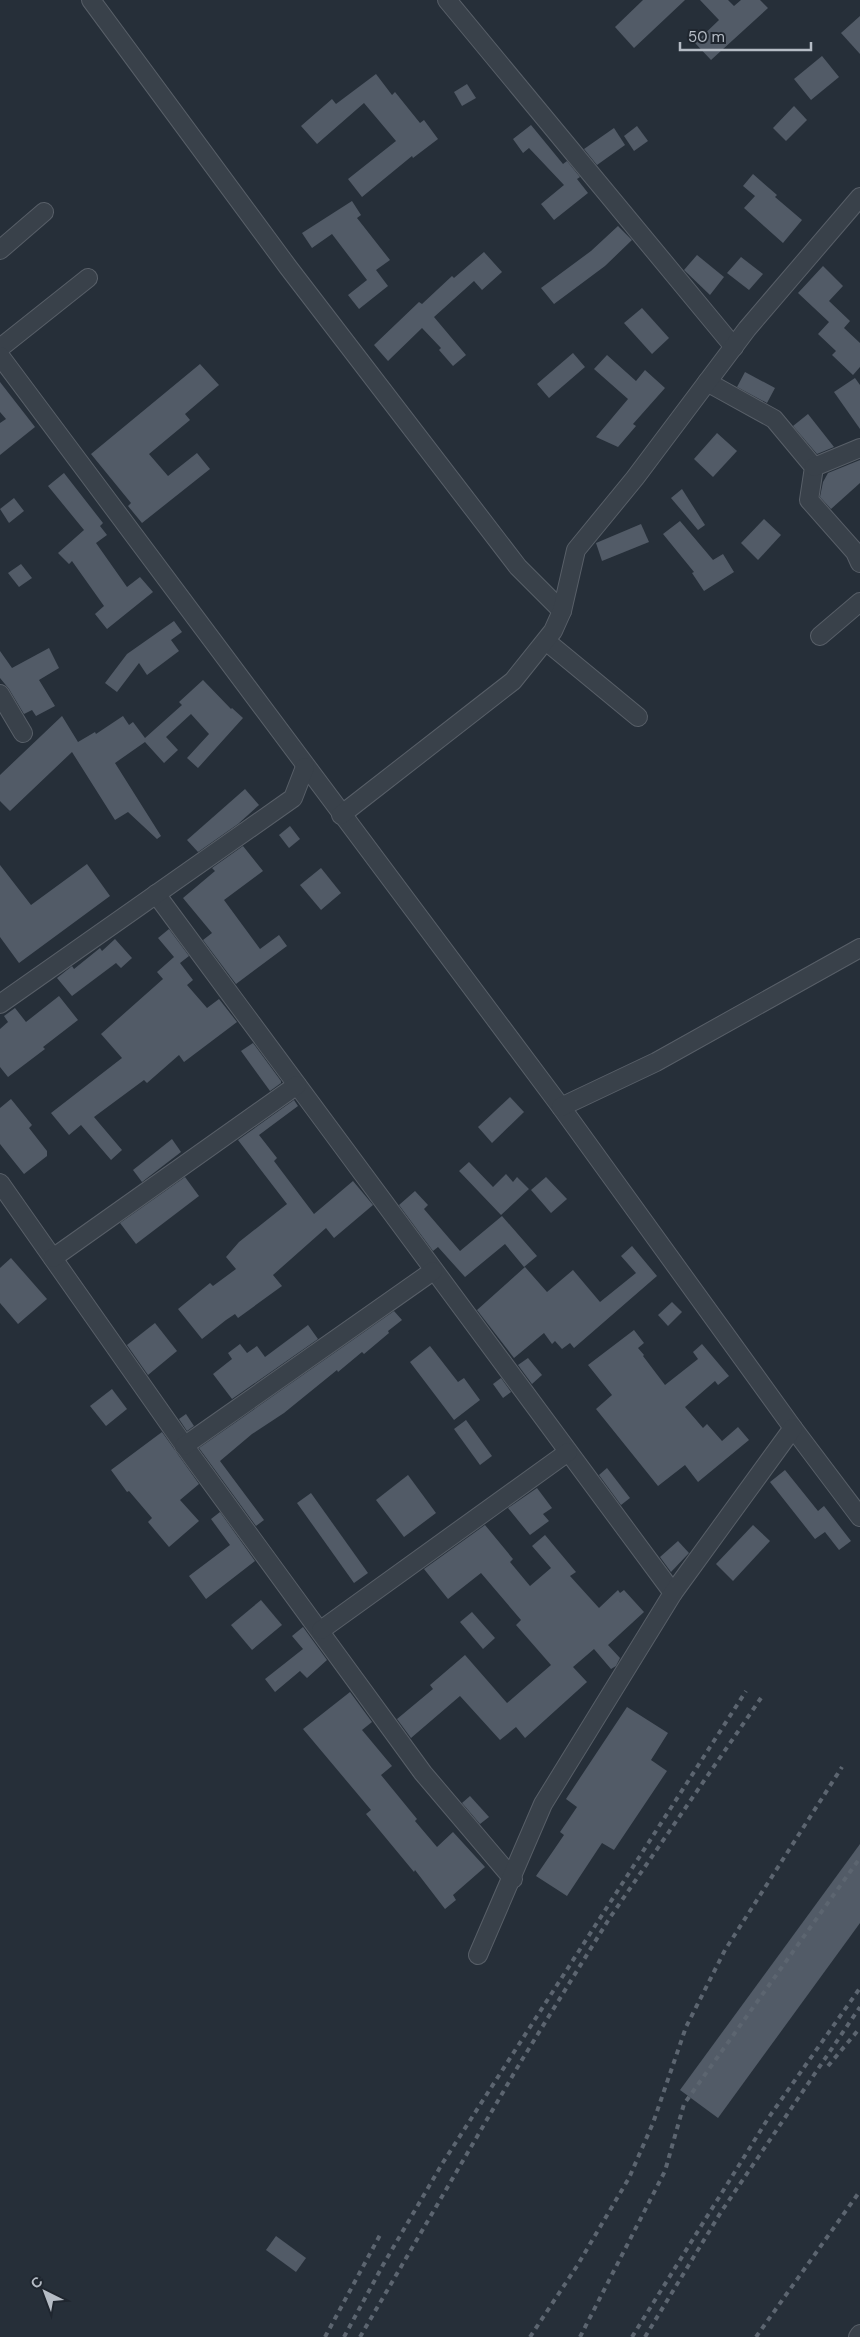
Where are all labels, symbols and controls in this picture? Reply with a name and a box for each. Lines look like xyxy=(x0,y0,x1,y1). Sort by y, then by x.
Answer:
scale bar xyxy=(680,20,811,52)
text: 50 m xyxy=(688,27,725,47)
north arrow xyxy=(20,2267,70,2317)
text: С xyxy=(27,2272,46,2292)

